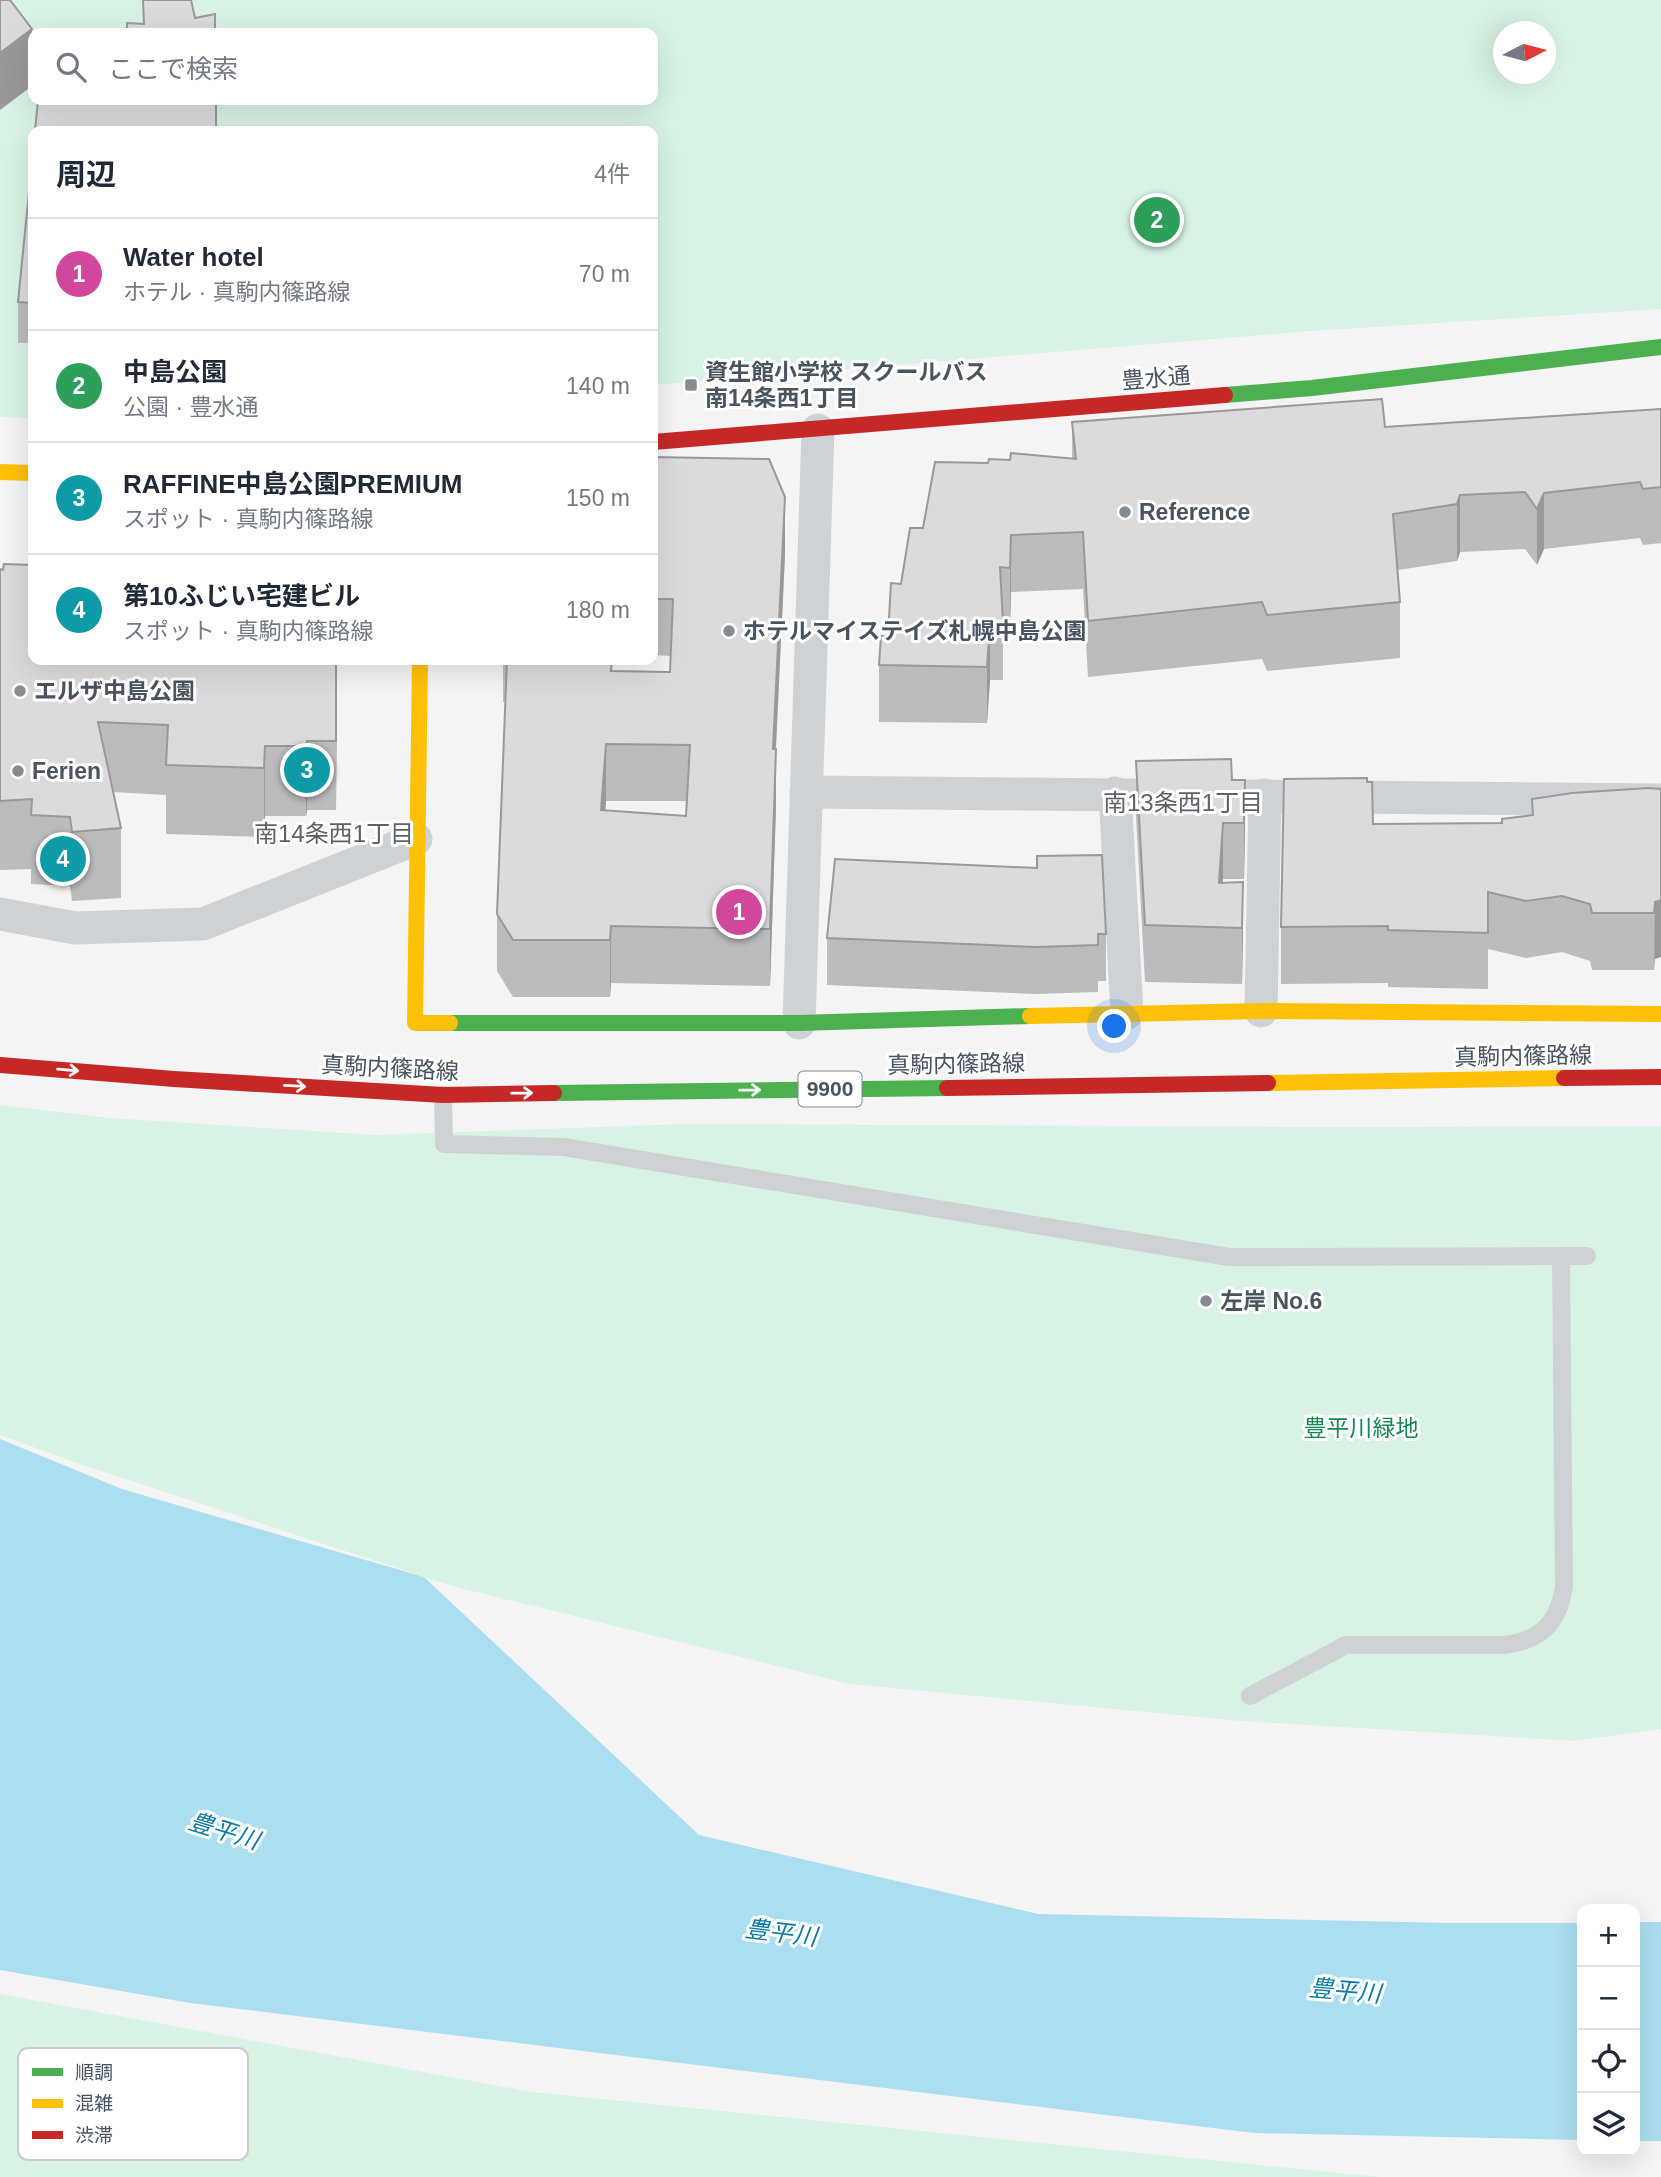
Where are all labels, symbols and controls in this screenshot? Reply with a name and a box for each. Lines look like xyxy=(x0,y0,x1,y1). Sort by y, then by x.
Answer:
north arrow xyxy=(1493,21,1556,84)
search box xyxy=(28,28,658,105)
icon: search xyxy=(52,48,90,86)
text: ここで検索 xyxy=(108,54,238,84)
text: 周辺 xyxy=(56,158,116,191)
text: 4件 xyxy=(594,161,630,187)
pin: 2 xyxy=(1134,194,1180,246)
text: Water hotel xyxy=(123,242,264,272)
text: 1 xyxy=(73,261,85,287)
text: 70 m xyxy=(579,261,630,287)
text: ホテル · 真駒内篠路線 xyxy=(123,279,350,305)
text: 中島公園 xyxy=(123,357,227,387)
place label: 資生館小学校 スクールバス 南14条西1丁目 xyxy=(705,359,987,411)
street label: 豊水通 xyxy=(1120,362,1192,394)
text: 2 xyxy=(73,373,85,399)
text: 140 m xyxy=(566,373,630,399)
marker: 資生館小学校 スクールバス 南14条西1丁目 xyxy=(683,377,699,393)
text: 公園 · 豊水通 xyxy=(123,394,258,420)
text: RAFFINE中島公園PREMIUM xyxy=(123,469,462,499)
text: 3 xyxy=(73,485,85,511)
text: 150 m xyxy=(566,485,630,511)
place label: Reference xyxy=(1139,499,1250,525)
marker: Reference xyxy=(1117,504,1133,520)
text: スポット · 真駒内篠路線 xyxy=(123,506,373,532)
text: 第10ふじい宅建ビル xyxy=(123,581,360,611)
text: 4 xyxy=(73,597,85,623)
text: 180 m xyxy=(566,597,630,623)
text: スポット · 真駒内篠路線 xyxy=(123,618,373,644)
place label: ホテルマイステイズ札幌中島公園 xyxy=(743,618,1087,644)
marker: ホテルマイステイズ札幌中島公園 xyxy=(721,623,737,639)
place label: エルザ中島公園 xyxy=(34,678,195,704)
marker: エルザ中島公園 xyxy=(12,683,28,699)
pin: 3 xyxy=(284,744,330,796)
place label: Ferien xyxy=(32,758,101,784)
marker: Ferien xyxy=(10,763,26,779)
district label: 南13条西1丁目 xyxy=(1103,789,1263,816)
district label: 南14条西1丁目 xyxy=(254,820,414,847)
pin: 4 xyxy=(40,833,86,885)
pin: 1 xyxy=(716,886,762,938)
your location xyxy=(1097,1009,1131,1043)
street label: 真駒内篠路線 xyxy=(1454,1042,1592,1070)
street label: 真駒内篠路線 xyxy=(887,1050,1025,1078)
street label: 真駒内篠路線 xyxy=(320,1051,460,1085)
one-way arrow xyxy=(56,1064,79,1077)
road number: 9900 xyxy=(798,1072,862,1106)
one-way arrow xyxy=(283,1080,306,1093)
one-way arrow xyxy=(738,1083,761,1097)
one-way arrow xyxy=(510,1087,533,1100)
place label: 左岸 No.6 xyxy=(1220,1288,1322,1314)
marker: 左岸 No.6 xyxy=(1198,1293,1214,1309)
park label: 豊平川緑地 xyxy=(1304,1415,1419,1441)
water label: 豊平川 xyxy=(186,1807,265,1855)
map controls xyxy=(1577,1904,1640,2156)
button: + xyxy=(1577,1904,1640,1967)
water label: 豊平川 xyxy=(744,1915,821,1951)
button: − xyxy=(1577,1967,1640,2030)
water label: 豊平川 xyxy=(1308,1974,1385,2007)
button: locate xyxy=(1577,2030,1640,2093)
legend xyxy=(18,2048,248,2160)
text: 順調 xyxy=(75,2062,113,2083)
text: 混雑 xyxy=(75,2093,113,2114)
button: layers xyxy=(1577,2093,1640,2156)
text: 渋滞 xyxy=(75,2125,113,2146)

